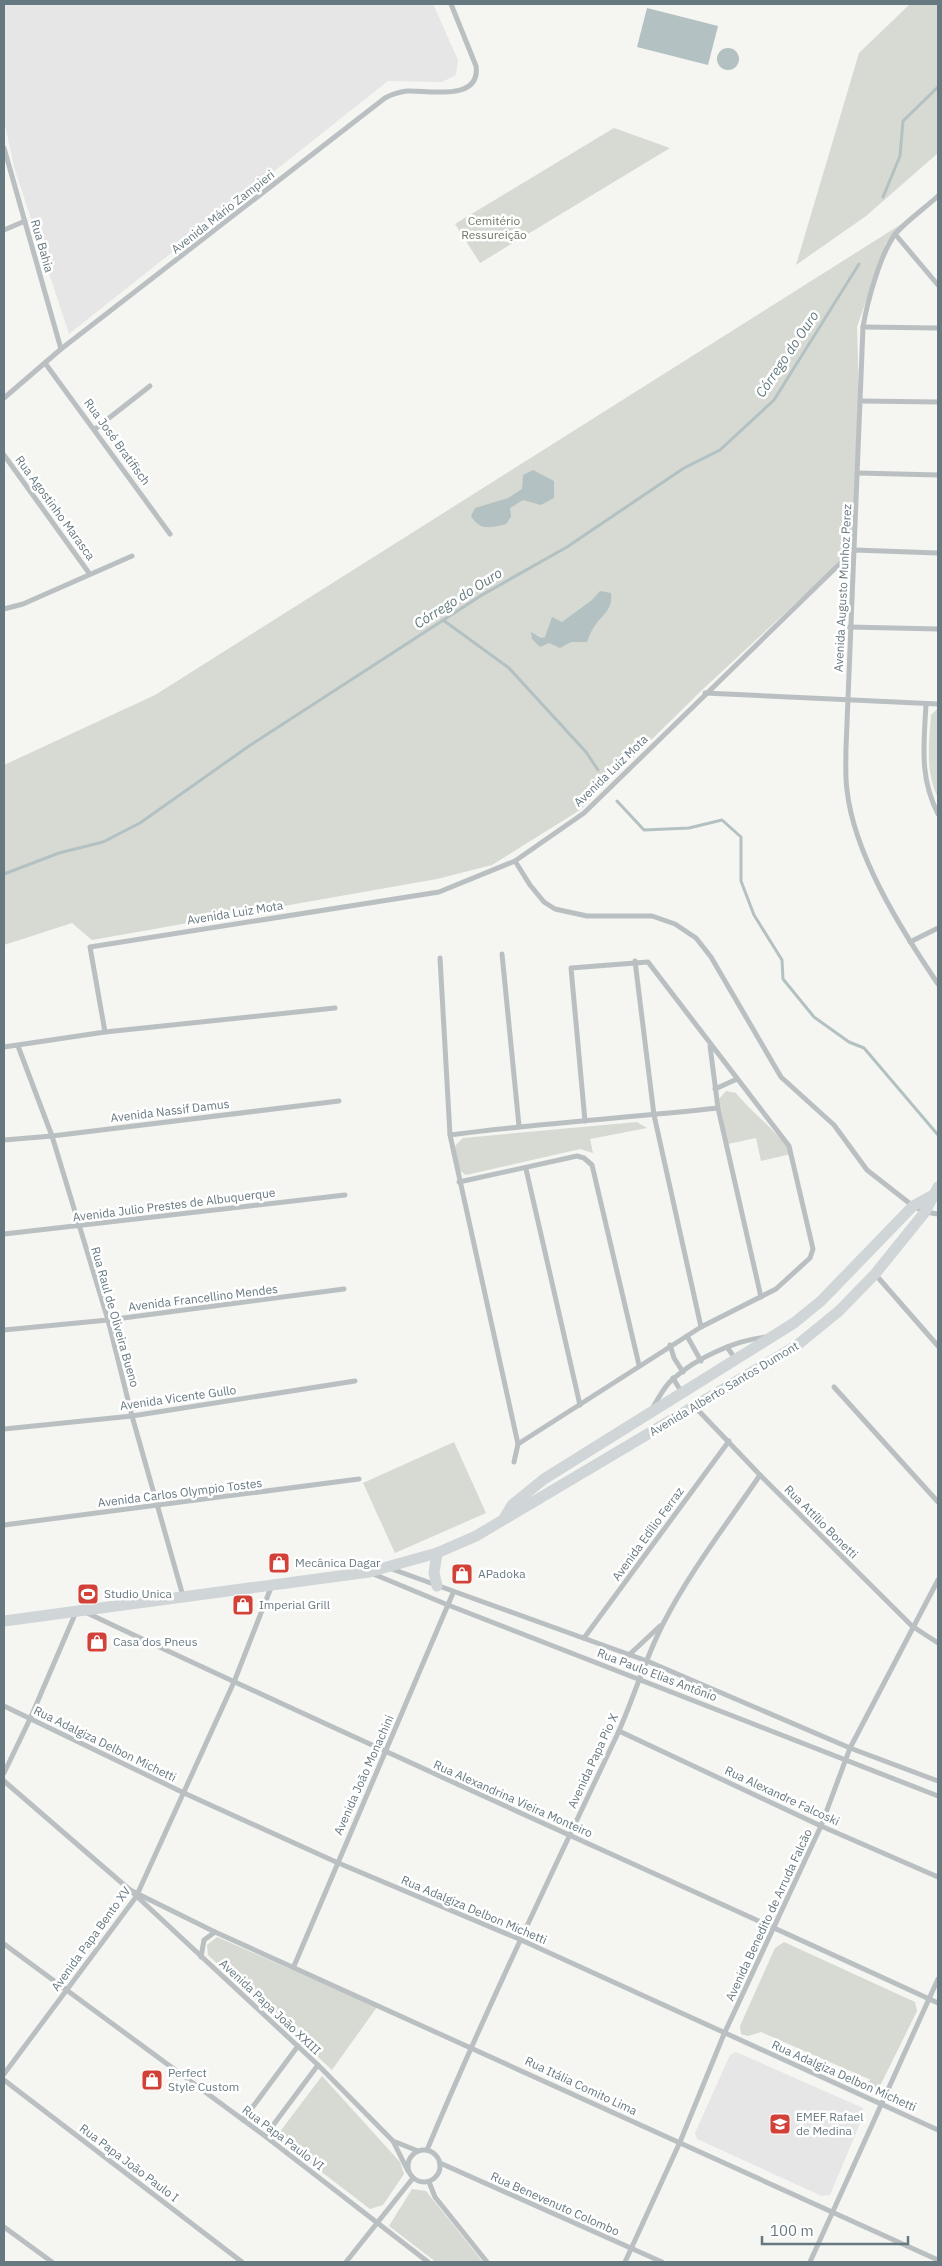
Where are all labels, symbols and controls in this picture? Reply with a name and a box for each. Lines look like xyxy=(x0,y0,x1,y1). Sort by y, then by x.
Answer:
street label: Avenida Mário Zampieri xyxy=(168,167,277,257)
park label: Cemitério Ressureição xyxy=(461,213,527,242)
street label: Rua Bahia xyxy=(28,218,57,275)
water label: Córrego do Ouro xyxy=(751,307,823,401)
street label: Rua José Bratifisch xyxy=(81,396,154,488)
street label: Rua Agostinho Marasca xyxy=(12,452,99,563)
street label: Avenida Augusto Munhoz Perez xyxy=(831,503,854,672)
water label: Córrego do Ouro xyxy=(410,564,506,632)
street label: Avenida Luiz Mota xyxy=(571,731,651,810)
street label: Avenida Luiz Mota xyxy=(186,897,285,928)
street label: Avenida Nassif Damus xyxy=(110,1096,230,1125)
street label: Avenida Julio Prestes de Albuquerque xyxy=(72,1185,277,1224)
street label: Rua Raul de Oliveira Bueno xyxy=(88,1245,143,1389)
street label: Avenida Francellino Mendes xyxy=(127,1281,279,1314)
street label: Avenida Alberto Santos Dumont xyxy=(646,1338,801,1439)
street label: Avenida Vicente Gullo xyxy=(119,1382,237,1413)
street label: Avenida Carlos Olympio Tostes xyxy=(97,1475,263,1510)
street label: Rua Attílio Bonetti xyxy=(781,1482,861,1562)
street label: Avenida Edílio Ferraz xyxy=(609,1484,687,1584)
shop icon: Mecânica Dagar xyxy=(267,1551,291,1575)
place label: Mecânica Dagar xyxy=(295,1555,381,1570)
shop icon: APadoka xyxy=(450,1562,474,1586)
place label: APadoka xyxy=(478,1566,526,1581)
sports icon: Studio Unica xyxy=(76,1582,100,1606)
place label: Studio Unica xyxy=(104,1586,173,1601)
shop icon: Imperial Grill xyxy=(231,1593,255,1617)
place label: Imperial Grill xyxy=(259,1597,330,1612)
shop icon: Casa dos Pneus xyxy=(85,1630,109,1654)
place label: Casa dos Pneus xyxy=(113,1634,198,1649)
street label: Rua Paulo Elias Antônio xyxy=(595,1645,720,1704)
street label: Rua Adalgiza Delbon Michetti xyxy=(31,1702,179,1785)
street label: Avenida Papa Pio X xyxy=(564,1710,621,1811)
street label: Avenida João Monachini xyxy=(330,1712,397,1837)
street label: Rua Alexandrina Vieira Monteiro xyxy=(431,1757,595,1841)
street label: Rua Alexandre Falcoski xyxy=(722,1762,842,1829)
street label: Avenida Benedito de Arruda Falcão xyxy=(722,1826,815,2003)
street label: Rua Adalgiza Delbon Michetti xyxy=(399,1872,549,1947)
street label: Avenida Papa Bento XV xyxy=(48,1883,134,1994)
street label: Avenida Papa João XXIII xyxy=(216,1956,324,2058)
street label: Rua Adalgiza Delbon Michetti xyxy=(769,2037,919,2114)
street label: Rua Itália Comito Lima xyxy=(523,2053,640,2118)
place label: Perfect Style Custom xyxy=(168,2065,239,2094)
shop icon: Perfect Style Custom xyxy=(140,2068,164,2092)
street label: Rua Papa Paulo VI xyxy=(239,2102,327,2173)
place label: EMEF Rafael de Medina xyxy=(796,2109,863,2138)
school or university icon: EMEF Rafael de Medina xyxy=(768,2112,792,2136)
street label: Rua Papa João Paulo I xyxy=(77,2120,182,2205)
street label: Rua Benevenuto Colombo xyxy=(488,2168,622,2239)
scale bar xyxy=(762,2214,908,2246)
text: 100 m xyxy=(770,2221,814,2240)

